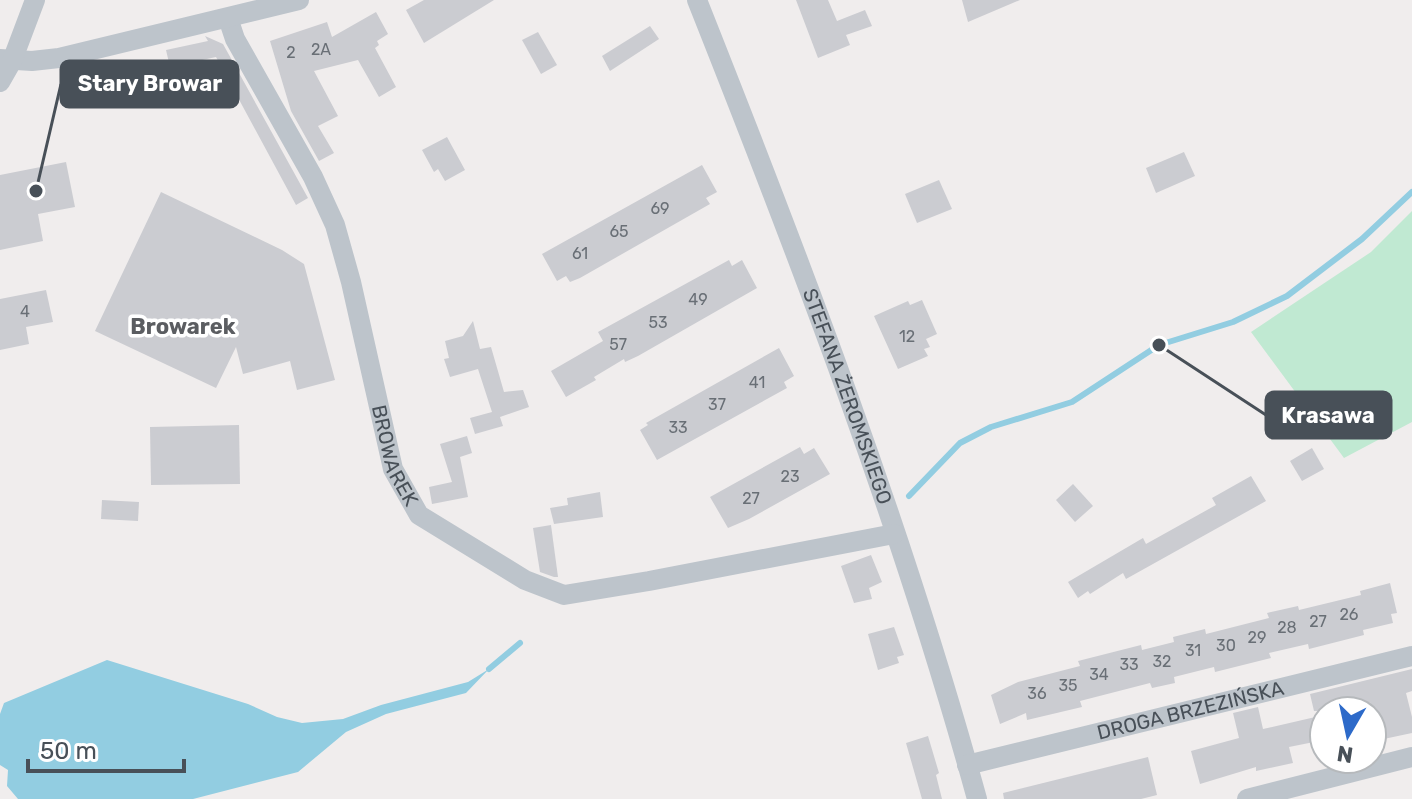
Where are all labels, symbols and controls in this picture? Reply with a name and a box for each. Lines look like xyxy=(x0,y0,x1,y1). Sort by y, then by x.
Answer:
house number: 2A xyxy=(311,40,331,59)
house number: 2 xyxy=(286,43,296,62)
callout: Stary Browar xyxy=(61,61,238,107)
text: Stary Browar xyxy=(78,70,222,97)
house number: 69 xyxy=(650,199,670,218)
house number: 65 xyxy=(609,222,629,241)
house number: 61 xyxy=(572,244,588,263)
street label: STEFANA ŻEROMSKIEGO xyxy=(798,285,897,507)
house number: 49 xyxy=(688,290,708,309)
house number: 4 xyxy=(20,302,30,321)
district label: Browarek xyxy=(130,313,236,340)
house number: 53 xyxy=(648,313,668,332)
house number: 12 xyxy=(899,327,915,346)
house number: 57 xyxy=(609,335,627,354)
house number: 41 xyxy=(749,373,765,392)
callout: Krasawa xyxy=(1266,392,1391,438)
house number: 37 xyxy=(708,395,726,414)
text: Krasawa xyxy=(1281,402,1375,429)
street label: BROWAREK xyxy=(367,403,423,510)
house number: 33 xyxy=(668,418,688,437)
house number: 23 xyxy=(780,467,800,486)
house number: 27 xyxy=(742,489,760,508)
house number: 26 xyxy=(1339,605,1359,624)
house number: 27 xyxy=(1309,612,1327,631)
house number: 28 xyxy=(1277,618,1297,637)
house number: 29 xyxy=(1248,628,1266,647)
house number: 30 xyxy=(1216,636,1236,655)
house number: 31 xyxy=(1185,641,1201,660)
house number: 32 xyxy=(1152,652,1172,671)
house number: 33 xyxy=(1119,655,1139,674)
house number: 34 xyxy=(1089,665,1109,684)
house number: 35 xyxy=(1058,676,1078,695)
street label: DROGA BRZEZIŃSKA xyxy=(1095,676,1286,745)
house number: 36 xyxy=(1027,684,1047,703)
north arrow xyxy=(1308,695,1388,775)
scale bar xyxy=(28,723,184,773)
text: 50 m xyxy=(40,737,97,765)
text: N xyxy=(1335,740,1355,769)

